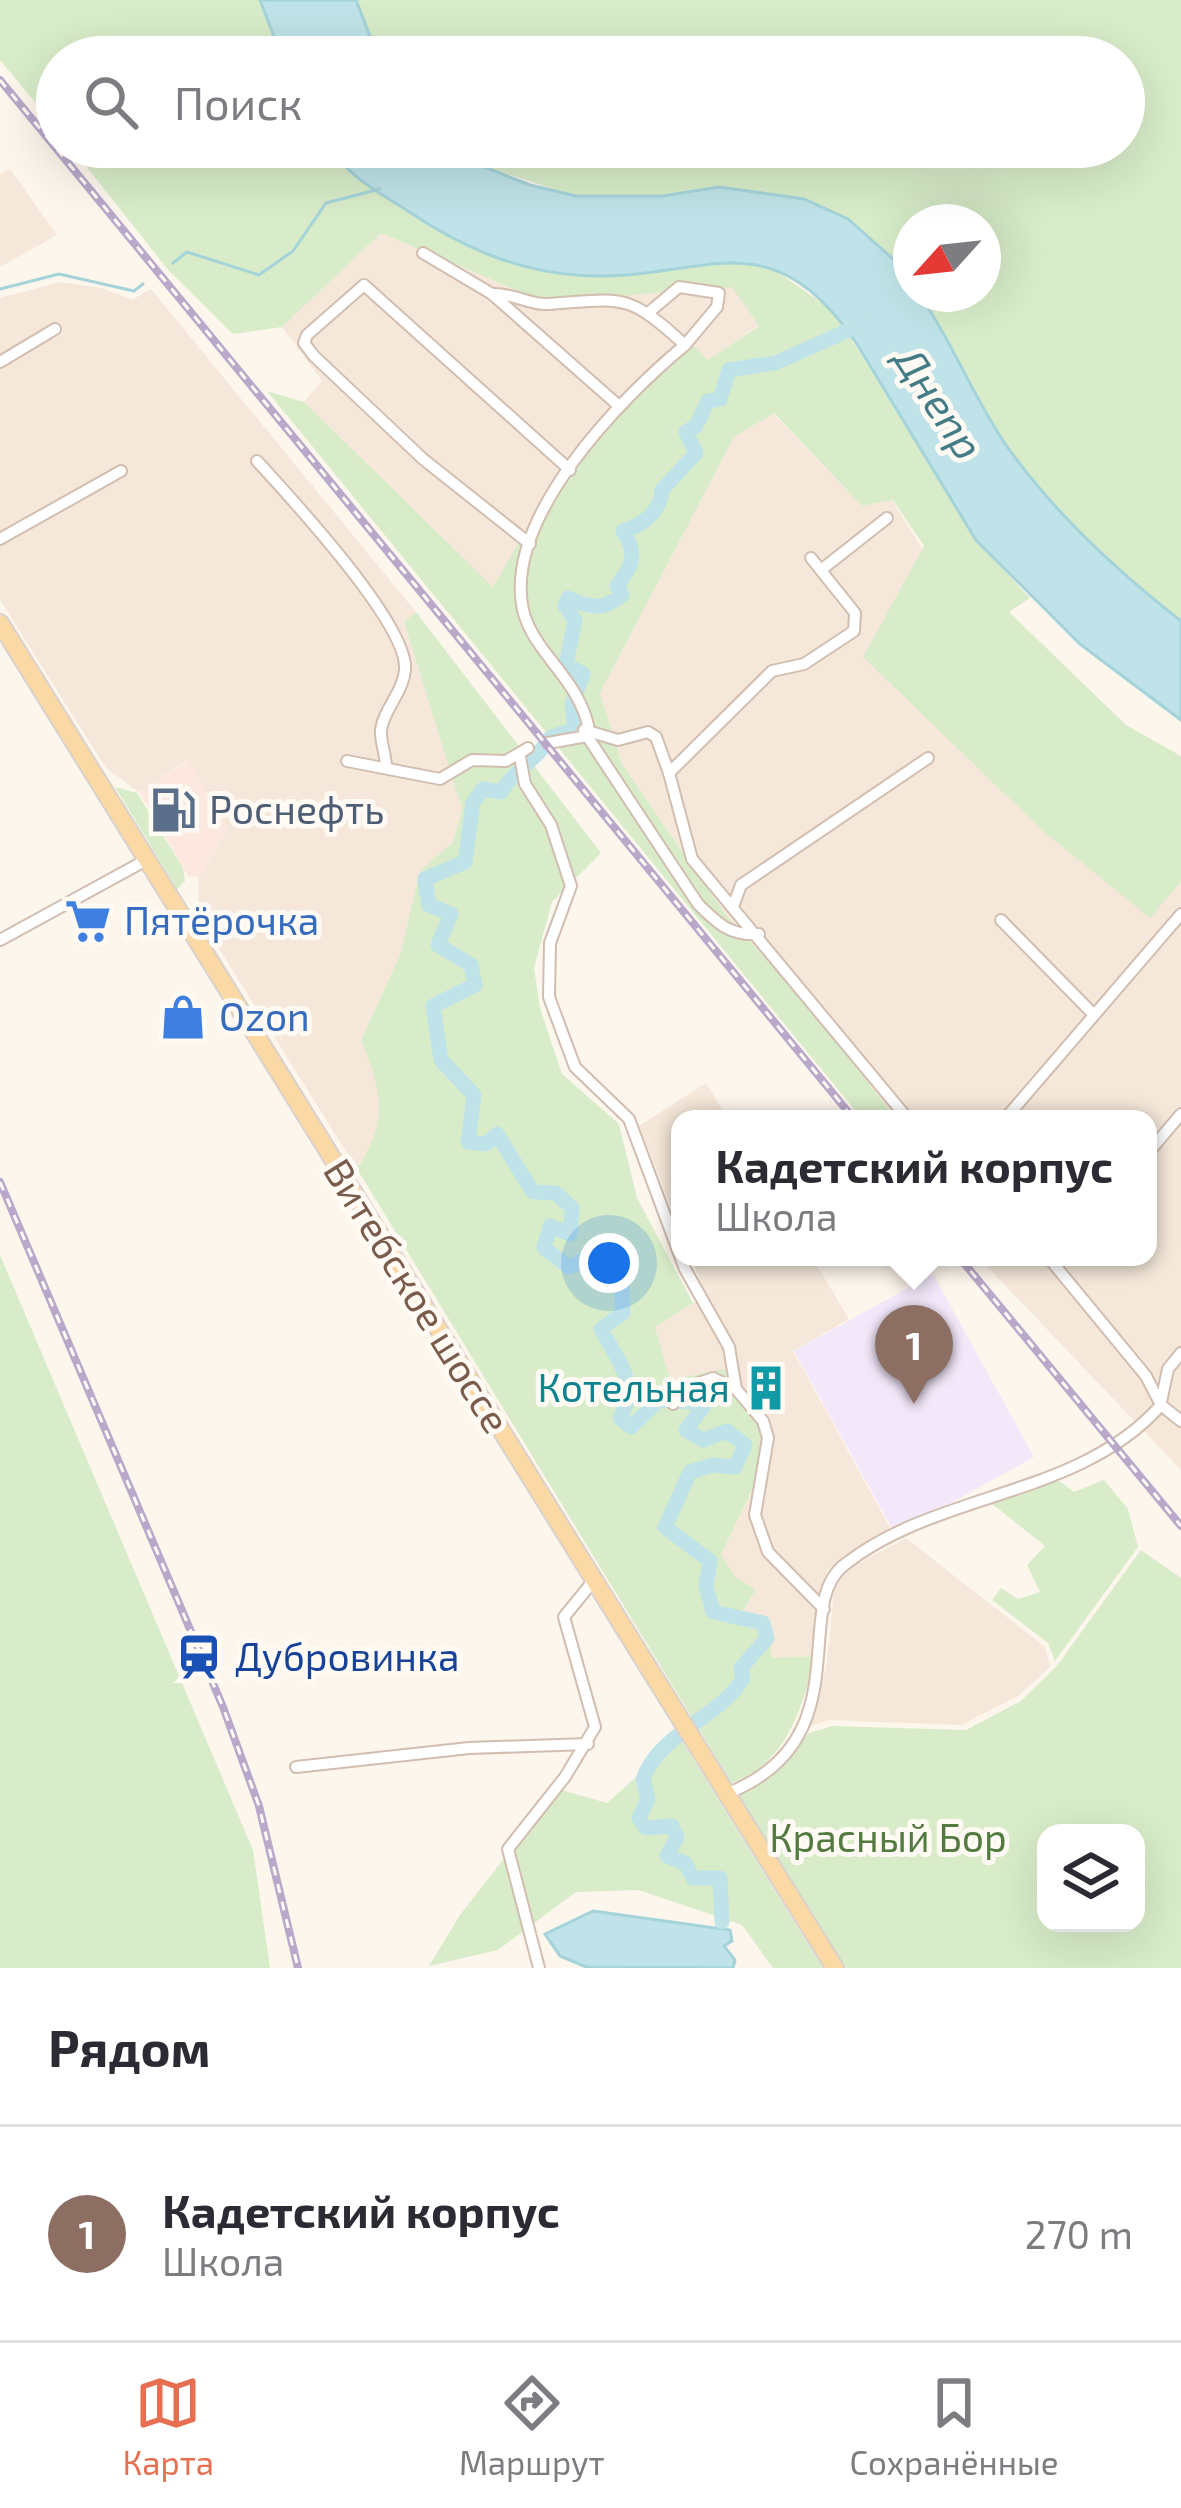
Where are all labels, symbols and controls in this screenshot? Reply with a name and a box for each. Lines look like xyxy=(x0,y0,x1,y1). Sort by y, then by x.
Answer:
search box xyxy=(36,36,1145,168)
icon: search xyxy=(78,69,144,135)
text: Поиск xyxy=(174,75,302,129)
north arrow xyxy=(893,204,1001,312)
water label: Днепр xyxy=(885,334,996,468)
fuel station icon: Роснефть xyxy=(148,785,198,835)
place label: Роснефть xyxy=(209,785,384,832)
supermarket icon: Пятёрочка xyxy=(63,896,113,946)
place label: Пятёрочка xyxy=(124,896,319,943)
shop icon: Ozon xyxy=(158,992,208,1042)
place label: Ozon xyxy=(219,992,310,1039)
popup xyxy=(671,1110,1157,1266)
text: Кадетский корпус xyxy=(715,1138,1113,1192)
street label: Витебское шоссе xyxy=(315,1150,521,1441)
text: Школа xyxy=(715,1192,838,1239)
your location xyxy=(579,1233,639,1293)
pin: 1 xyxy=(875,1305,953,1404)
place label: Котельная xyxy=(538,1363,730,1410)
building icon: Котельная xyxy=(741,1363,791,1413)
station icon: Дубровинка xyxy=(174,1632,224,1682)
place label: Дубровинка xyxy=(235,1632,459,1680)
park label: Красный Бор xyxy=(769,1813,1007,1860)
map controls xyxy=(1037,1824,1145,1932)
button: layers xyxy=(1037,1824,1145,1932)
text: Рядом xyxy=(48,2016,211,2077)
text: Кадетский корпус xyxy=(162,2183,560,2237)
text: 1 xyxy=(79,2210,95,2257)
text: 270 m xyxy=(1025,2210,1133,2257)
text: Школа xyxy=(162,2237,284,2284)
tab: Карта xyxy=(122,2370,214,2482)
tab: Маршрут xyxy=(459,2370,605,2482)
tab: Сохранённые xyxy=(850,2370,1059,2482)

